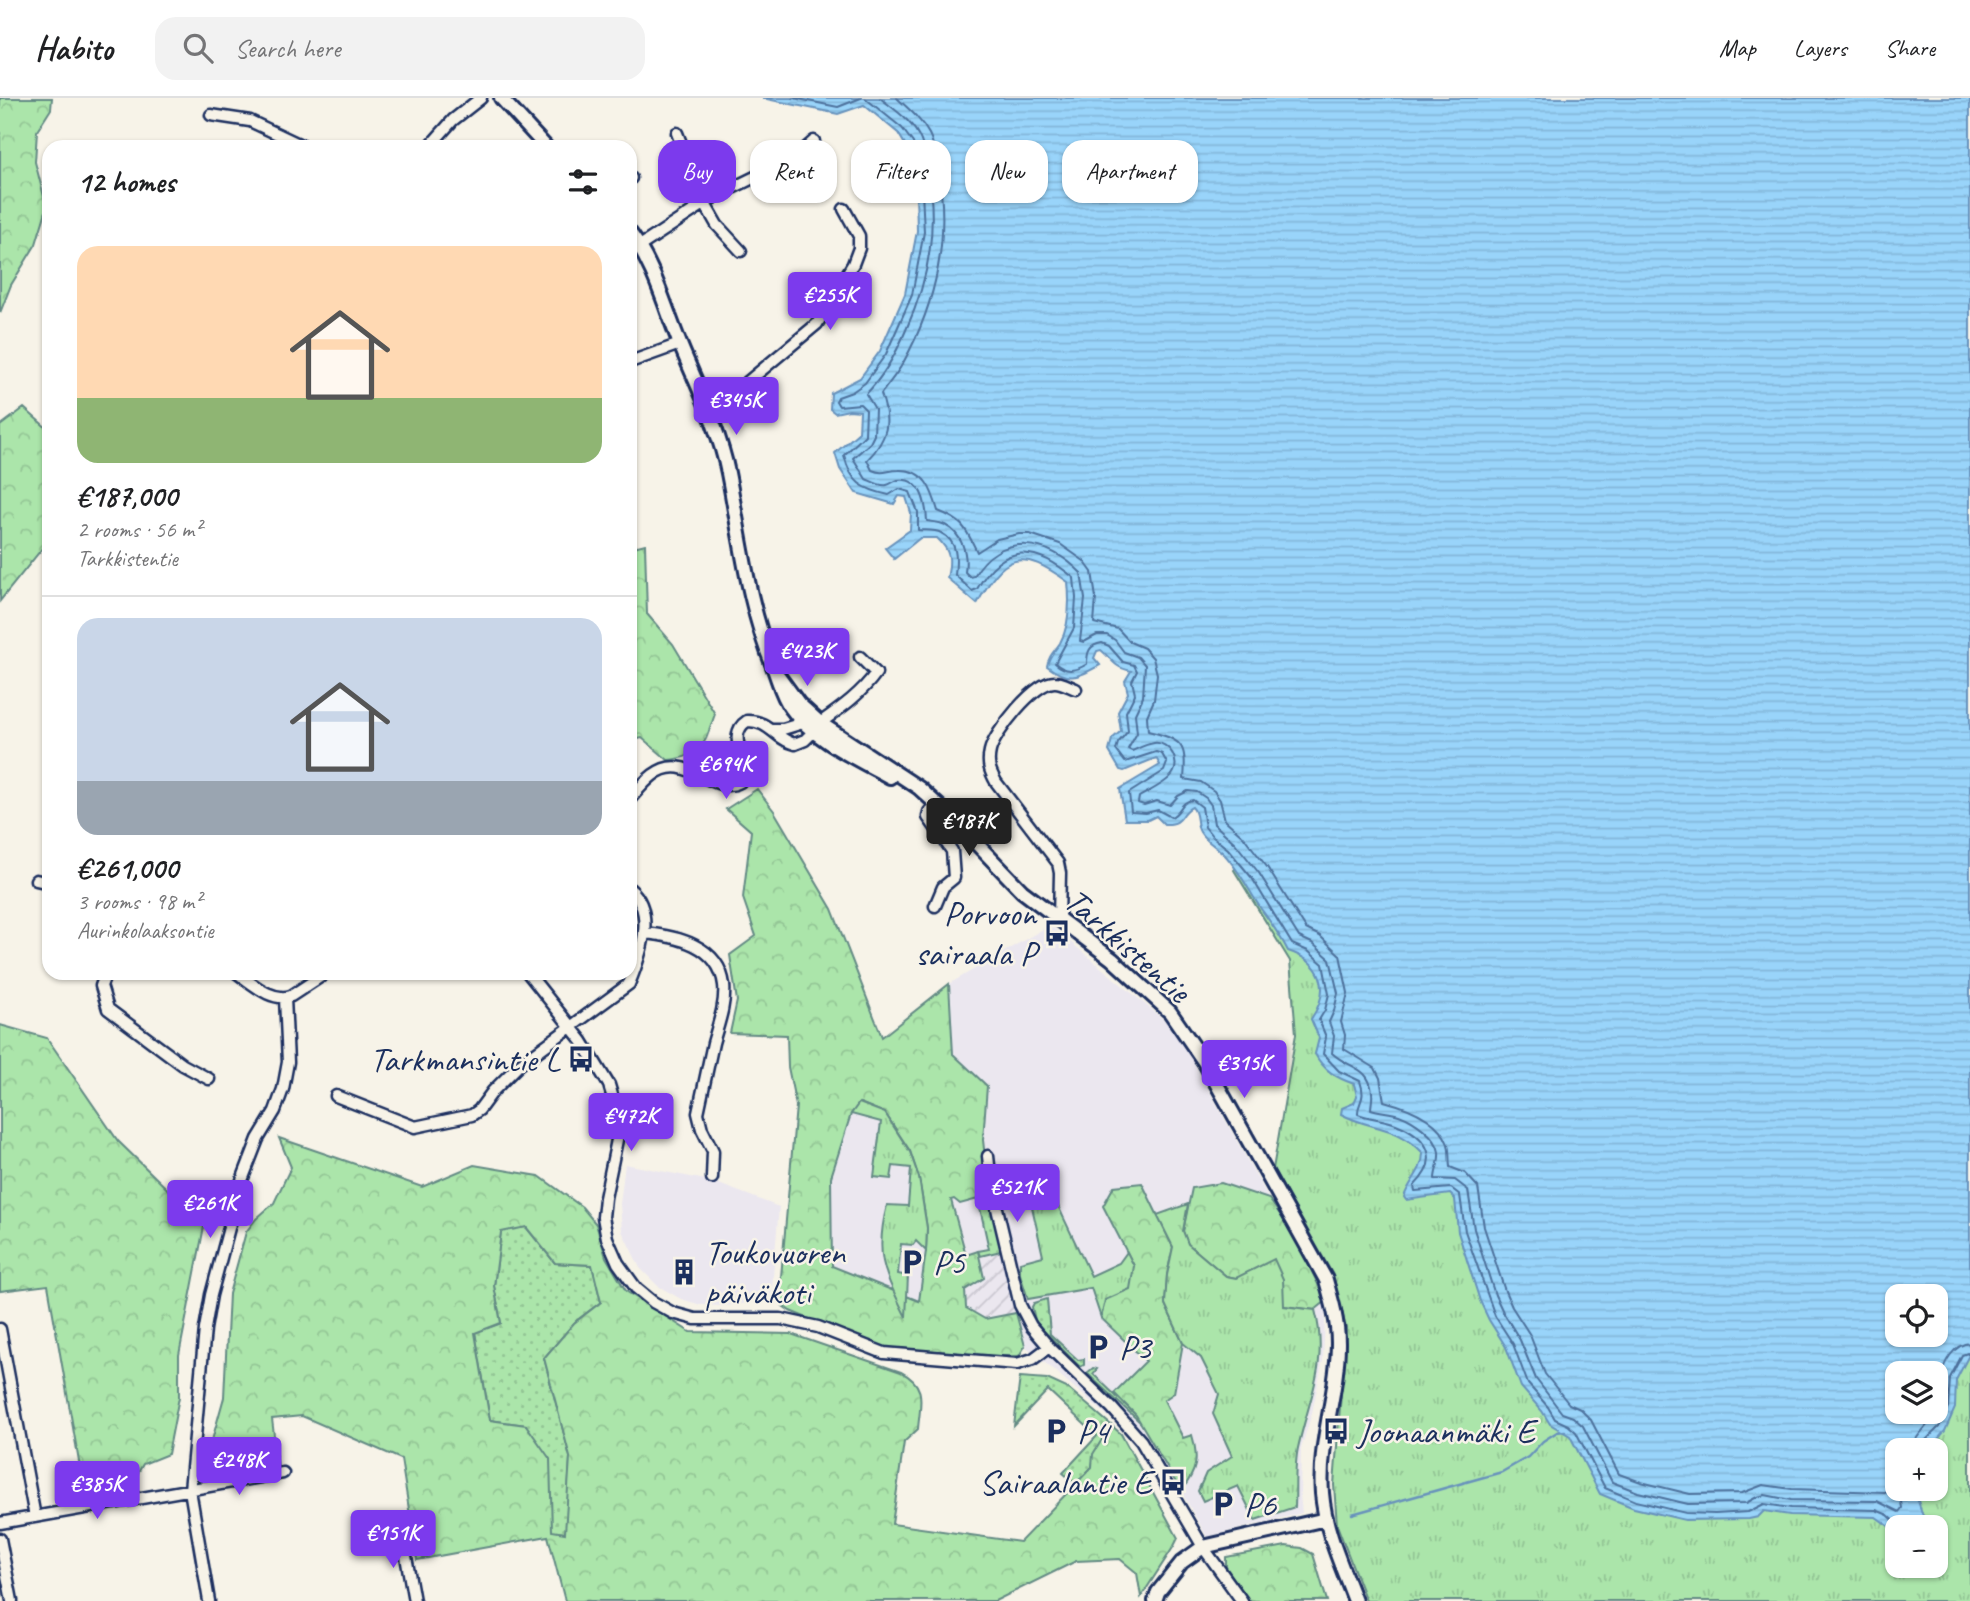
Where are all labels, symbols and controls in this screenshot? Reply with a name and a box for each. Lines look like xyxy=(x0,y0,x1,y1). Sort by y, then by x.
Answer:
search box xyxy=(155,17,645,80)
text: Habito xyxy=(35,27,113,69)
icon: search xyxy=(179,29,217,67)
text: Search here xyxy=(235,32,341,65)
text: Map xyxy=(1719,33,1756,63)
text: Layers xyxy=(1794,33,1847,63)
text: Share xyxy=(1885,33,1935,63)
chip: Buy xyxy=(658,140,736,203)
chip: Rent xyxy=(750,140,837,203)
chip: Filters xyxy=(851,140,951,203)
chip: New xyxy=(965,140,1048,203)
chip: Apartment xyxy=(1062,140,1198,203)
text: 12 homes xyxy=(77,163,175,201)
icon: filters xyxy=(564,163,602,201)
pin: €255K xyxy=(781,272,879,332)
text: €255K xyxy=(804,280,856,309)
icon: home xyxy=(277,292,403,418)
pin: €345K xyxy=(687,378,785,437)
text: €345K xyxy=(710,385,762,414)
text: €187,000 xyxy=(77,477,177,515)
text: 2 rooms · 56 m² xyxy=(77,515,201,544)
text: Tarkkistentie xyxy=(77,544,178,573)
pin: €423K xyxy=(758,628,856,688)
text: €423K xyxy=(780,636,834,665)
icon: home xyxy=(277,664,403,790)
pin: €694K xyxy=(677,742,775,801)
text: €694K xyxy=(699,749,753,778)
pin: €187K xyxy=(920,798,1018,858)
text: €187K xyxy=(943,806,996,835)
text: €261,000 xyxy=(77,849,178,887)
street label: Tarkkistentie xyxy=(1055,878,1202,1014)
text: 3 rooms · 98 m² xyxy=(77,887,201,916)
place label: Porvoon sairaala P xyxy=(915,891,1041,976)
text: Aurinkolaaksontie xyxy=(77,916,214,945)
bus stop icon: Porvoon sairaala P xyxy=(1042,918,1072,948)
place label: Tarkmansintie L xyxy=(370,1037,561,1082)
pin: €315K xyxy=(1195,1040,1293,1100)
bus stop icon: Tarkmansintie L xyxy=(566,1044,596,1074)
text: €315K xyxy=(1218,1048,1270,1077)
pin: €472K xyxy=(582,1094,680,1153)
text: €472K xyxy=(605,1101,658,1130)
pin: €521K xyxy=(968,1164,1066,1224)
text: €521K xyxy=(991,1172,1043,1201)
pin: €261K xyxy=(161,1180,259,1240)
text: €261K xyxy=(183,1188,237,1217)
place label: Toukovuoren päiväkoti xyxy=(705,1230,846,1315)
place label: P5 xyxy=(933,1240,967,1285)
parking icon: P5 xyxy=(897,1247,927,1277)
building icon: Toukovuoren päiväkoti xyxy=(669,1257,699,1287)
map controls xyxy=(1885,1284,1948,1578)
button: locate xyxy=(1885,1284,1948,1347)
place label: P3 xyxy=(1119,1325,1153,1370)
parking icon: P3 xyxy=(1083,1332,1113,1362)
button: layers xyxy=(1885,1361,1948,1424)
place label: P4 xyxy=(1077,1409,1112,1454)
place label: Joonaanmäki E xyxy=(1355,1409,1539,1454)
parking icon: P4 xyxy=(1041,1416,1071,1446)
bus stop icon: Joonaanmäki E xyxy=(1321,1416,1351,1446)
pin: €248K xyxy=(190,1438,288,1497)
button: + xyxy=(1885,1438,1948,1501)
text: €248K xyxy=(212,1445,266,1474)
place label: Sairaalantie E xyxy=(979,1460,1156,1505)
pin: €385K xyxy=(48,1462,146,1521)
bus stop icon: Sairaalantie E xyxy=(1158,1467,1188,1497)
text: €385K xyxy=(71,1469,123,1498)
place label: P6 xyxy=(1244,1482,1277,1527)
parking icon: P6 xyxy=(1208,1489,1238,1519)
pin: €151K xyxy=(344,1510,442,1570)
button: − xyxy=(1885,1515,1948,1578)
text: €151K xyxy=(367,1518,419,1547)

